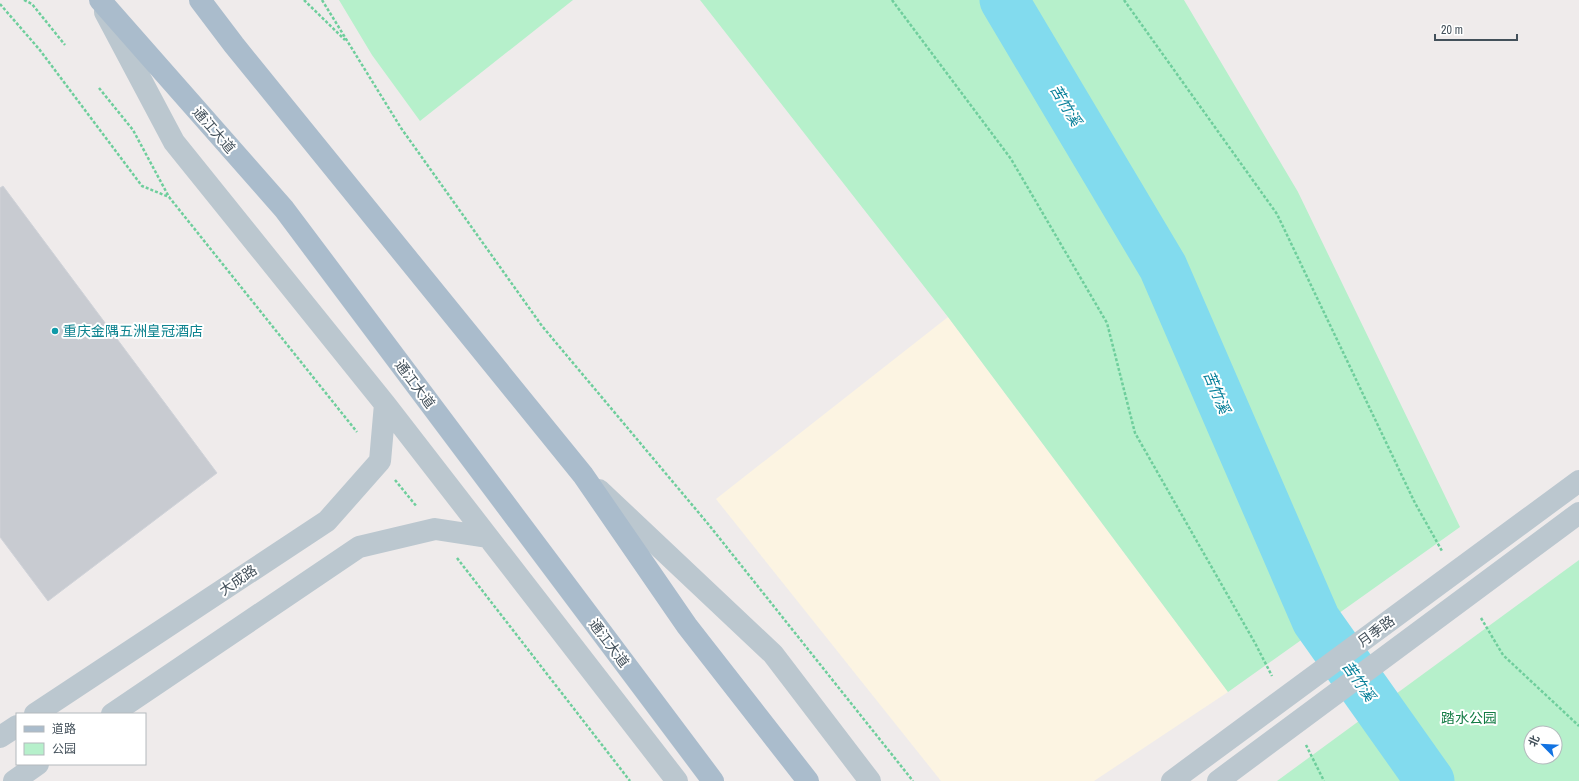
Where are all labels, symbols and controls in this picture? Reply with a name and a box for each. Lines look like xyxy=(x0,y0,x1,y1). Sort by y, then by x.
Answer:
scale bar xyxy=(1435,16,1517,42)
text: 20 m xyxy=(1441,22,1463,38)
water label: 苦竹溪 xyxy=(1045,80,1088,131)
street label: 通江大道 xyxy=(189,103,239,157)
place label: 重庆金隅五洲皇冠酒店 xyxy=(63,322,203,340)
marker: 重庆金隅五洲皇冠酒店 xyxy=(50,326,60,336)
street label: 通江大道 xyxy=(391,356,439,412)
water label: 苦竹溪 xyxy=(1199,367,1236,419)
street label: 大成路 xyxy=(216,561,260,599)
street label: 月季路 xyxy=(1354,611,1398,651)
street label: 通江大道 xyxy=(585,615,633,671)
water label: 苦竹溪 xyxy=(1337,657,1382,707)
park label: 踏水公园 xyxy=(1441,709,1497,727)
legend xyxy=(16,713,146,765)
text: 道路 xyxy=(52,721,76,737)
north arrow xyxy=(1523,725,1563,765)
text: 北 xyxy=(1525,733,1542,749)
text: 公园 xyxy=(52,741,76,757)

